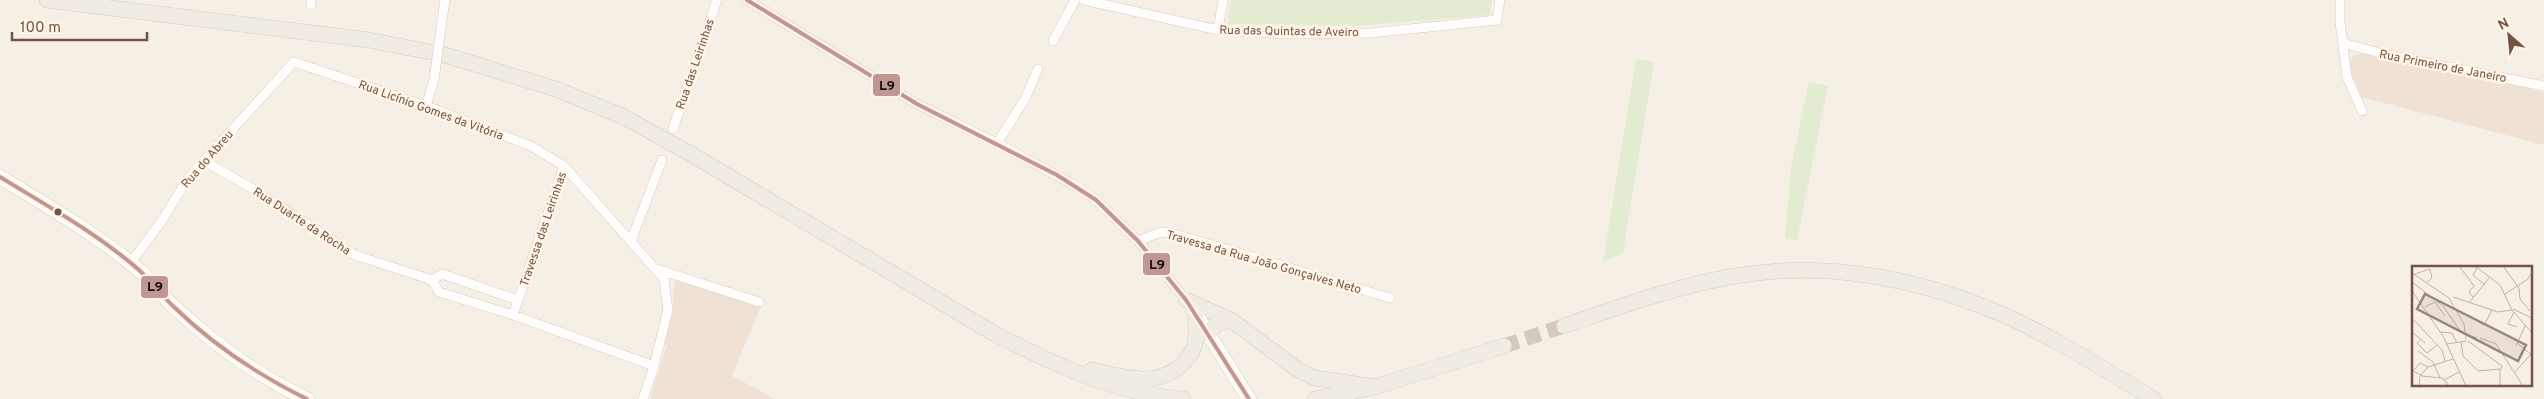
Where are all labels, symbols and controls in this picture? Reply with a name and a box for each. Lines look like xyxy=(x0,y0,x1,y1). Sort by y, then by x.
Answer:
scale bar xyxy=(12,10,148,42)
north arrow xyxy=(2484,10,2534,60)
text: N xyxy=(2495,15,2512,35)
street label: Rua das Leirinhas xyxy=(673,17,719,112)
text: 100 m xyxy=(20,19,61,38)
street label: Rua das Quintas de Aveiro xyxy=(1219,23,1359,41)
street label: Rua Primeiro de Janeiro xyxy=(2378,47,2508,87)
line badge: L9 xyxy=(872,73,901,97)
street label: Rua Licínio Gomes da Vitória xyxy=(356,77,505,145)
text: L9 xyxy=(879,78,895,95)
street label: Rua do Abreu xyxy=(178,127,237,192)
street label: Travessa das Leirinhas xyxy=(517,170,571,289)
street label: Rua Duarte da Rocha xyxy=(250,184,353,259)
unlabelled marker xyxy=(53,207,63,217)
street label: Travessa da Rua João Gonçalves Neto xyxy=(1164,227,1363,299)
line badge: L9 xyxy=(1142,252,1171,276)
text: L9 xyxy=(1149,257,1165,274)
inset map xyxy=(2412,266,2532,386)
line badge: L9 xyxy=(140,275,169,299)
text: L9 xyxy=(147,279,163,296)

